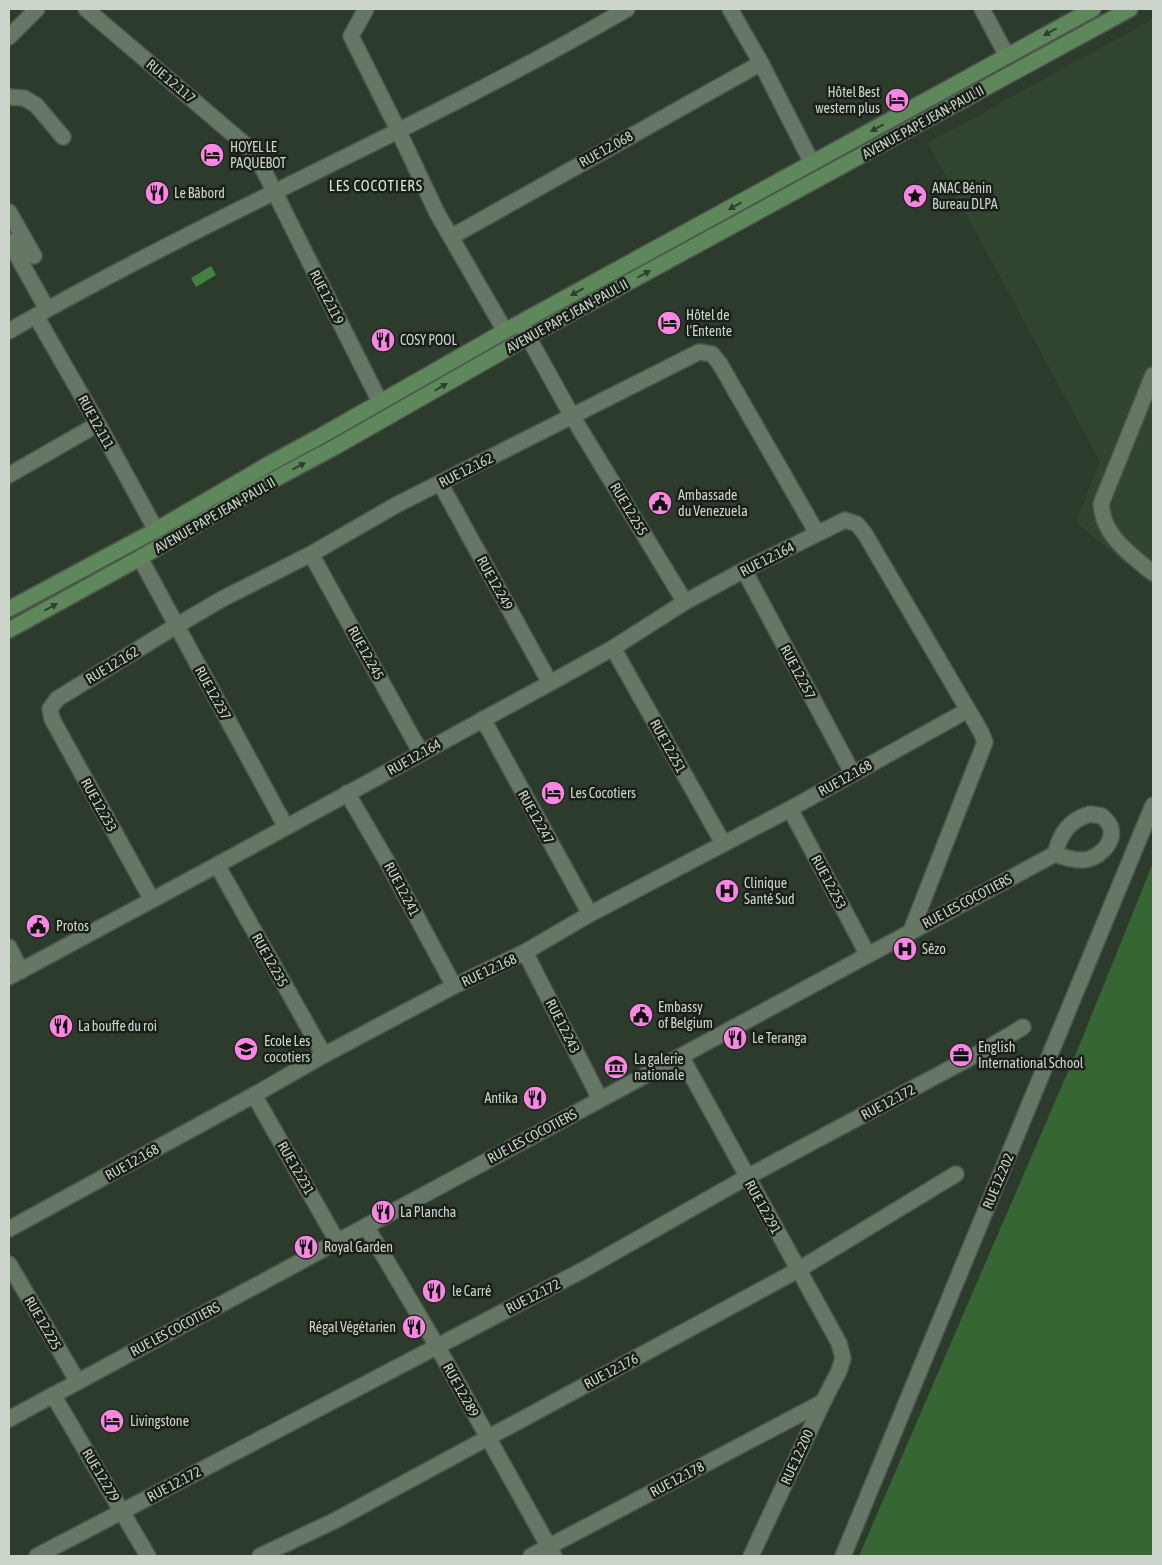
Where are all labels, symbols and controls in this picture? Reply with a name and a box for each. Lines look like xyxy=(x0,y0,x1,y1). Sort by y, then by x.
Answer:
one-way arrow xyxy=(1044,28,1057,37)
street label: RUE 12.117 xyxy=(143,56,199,106)
street label: AVENUE PAPE JEAN-PAUL II xyxy=(859,82,987,162)
place label: Hôtel Best western plus xyxy=(815,84,880,116)
hotel icon: Hôtel Best western plus xyxy=(884,87,910,113)
one-way arrow xyxy=(871,123,884,132)
street label: RUE 12.068 xyxy=(577,128,636,170)
place label: HOYEL LE PAQUEBOT xyxy=(230,139,286,171)
hotel icon: HOYEL LE PAQUEBOT xyxy=(199,142,225,168)
district label: LES COCOTIERS xyxy=(329,177,423,194)
restaurant icon: Le Bâbord xyxy=(144,180,170,206)
place label: ANAC Bénin Bureau DLPA xyxy=(932,180,998,212)
place icon: ANAC Bénin Bureau DLPA xyxy=(902,183,928,209)
place label: Le Bâbord xyxy=(174,185,225,201)
one-way arrow xyxy=(728,202,742,210)
street label: RUE 12.119 xyxy=(307,267,347,327)
one-way arrow xyxy=(637,270,652,278)
street label: AVENUE PAPE JEAN-PAUL II xyxy=(503,276,631,356)
one-way arrow xyxy=(571,288,584,297)
place label: Hôtel de l'Entente xyxy=(686,307,732,339)
hotel icon: Hôtel de l'Entente xyxy=(656,310,682,336)
restaurant icon: COSY POOL xyxy=(370,327,396,353)
place label: COSY POOL xyxy=(400,332,457,348)
one-way arrow xyxy=(434,383,449,391)
street label: RUE 12.111 xyxy=(75,393,117,451)
street label: RUE 12.162 xyxy=(436,450,496,490)
one-way arrow xyxy=(293,462,306,471)
street label: AVENUE PAPE JEAN-PAUL II xyxy=(152,474,278,556)
street label: RUE 12.255 xyxy=(607,480,651,538)
place label: Ambassade du Venezuela xyxy=(678,487,748,519)
public building icon: Ambassade du Venezuela xyxy=(647,490,673,516)
street label: RUE 12.164 xyxy=(737,538,797,579)
street label: RUE 12.249 xyxy=(474,554,516,612)
one-way arrow xyxy=(44,603,59,611)
street label: RUE 12.245 xyxy=(345,624,387,682)
street label: RUE 12.257 xyxy=(777,642,819,702)
street label: RUE 12.162 xyxy=(83,643,141,687)
street label: RUE 12.237 xyxy=(192,664,234,722)
street label: RUE 12.251 xyxy=(647,717,689,775)
street label: RUE 12.164 xyxy=(385,736,444,778)
street label: RUE 12.168 xyxy=(816,757,875,799)
street label: RUE 12.233 xyxy=(78,776,120,834)
hotel icon: Les Cocotiers xyxy=(540,780,566,806)
place label: Les Cocotiers xyxy=(570,785,636,801)
street label: RUE 12.247 xyxy=(515,788,557,846)
street label: RUE 12.253 xyxy=(808,852,850,912)
street label: RUE 12.241 xyxy=(381,859,423,919)
street label: RUE LES COCOTIERS xyxy=(920,871,1015,931)
place label: Clinique Santé Sud xyxy=(744,875,795,907)
hospital icon: Clinique Santé Sud xyxy=(714,878,740,904)
public building icon: Protos xyxy=(25,913,51,939)
place label: Protos xyxy=(56,918,89,934)
street label: RUE 12.235 xyxy=(249,931,291,989)
hospital icon: Sêzo xyxy=(892,936,918,962)
place label: Sêzo xyxy=(922,941,946,957)
street label: RUE 12.168 xyxy=(459,950,519,990)
street label: RUE 12.243 xyxy=(543,996,583,1056)
place label: Embassy of Belgium xyxy=(658,999,713,1031)
public building icon: Embassy of Belgium xyxy=(628,1002,654,1028)
restaurant icon: La bouffe du roi xyxy=(48,1013,74,1039)
place label: La bouffe du roi xyxy=(78,1018,157,1034)
restaurant icon: Le Teranga xyxy=(722,1025,748,1051)
place label: Le Teranga xyxy=(752,1030,807,1046)
place label: Ecole Les cocotiers xyxy=(264,1033,310,1065)
school or university icon: Ecole Les cocotiers xyxy=(233,1036,259,1062)
place label: English International School xyxy=(978,1039,1084,1071)
office icon: English International School xyxy=(948,1042,974,1068)
place label: La galerie nationale xyxy=(634,1051,684,1083)
museum icon: La galerie nationale xyxy=(603,1054,629,1080)
street label: RUE 12.172 xyxy=(858,1081,918,1123)
restaurant icon: Antika xyxy=(522,1085,548,1111)
place label: Antika xyxy=(484,1090,518,1106)
street label: RUE LES COCOTIERS xyxy=(485,1106,580,1166)
street label: RUE 12.231 xyxy=(274,1139,318,1197)
street label: RUE 12.168 xyxy=(103,1141,162,1183)
street label: RUE 12.202 xyxy=(979,1151,1017,1211)
street label: RUE 12.291 xyxy=(742,1178,784,1236)
restaurant icon: La Plancha xyxy=(370,1199,396,1225)
place label: La Plancha xyxy=(400,1204,456,1220)
restaurant icon: Royal Garden xyxy=(293,1234,319,1260)
place label: Royal Garden xyxy=(324,1239,393,1255)
street label: RUE 12.172 xyxy=(503,1276,563,1316)
restaurant icon: le Carré xyxy=(421,1278,447,1304)
place label: le Carré xyxy=(452,1283,491,1299)
street label: RUE 12.225 xyxy=(21,1294,65,1352)
street label: RUE LES COCOTIERS xyxy=(128,1299,223,1359)
restaurant icon: Régal Végétarien xyxy=(401,1314,427,1340)
place label: Régal Végétarien xyxy=(309,1319,396,1335)
street label: RUE 12.176 xyxy=(581,1350,641,1392)
street label: RUE 12.289 xyxy=(440,1361,482,1419)
hotel icon: Livingstone xyxy=(99,1408,125,1434)
place label: Livingstone xyxy=(130,1413,189,1429)
street label: RUE 12.200 xyxy=(777,1427,817,1487)
street label: RUE 12.279 xyxy=(79,1446,123,1504)
street label: RUE 12.178 xyxy=(647,1458,707,1500)
street label: RUE 12.172 xyxy=(144,1463,204,1505)

